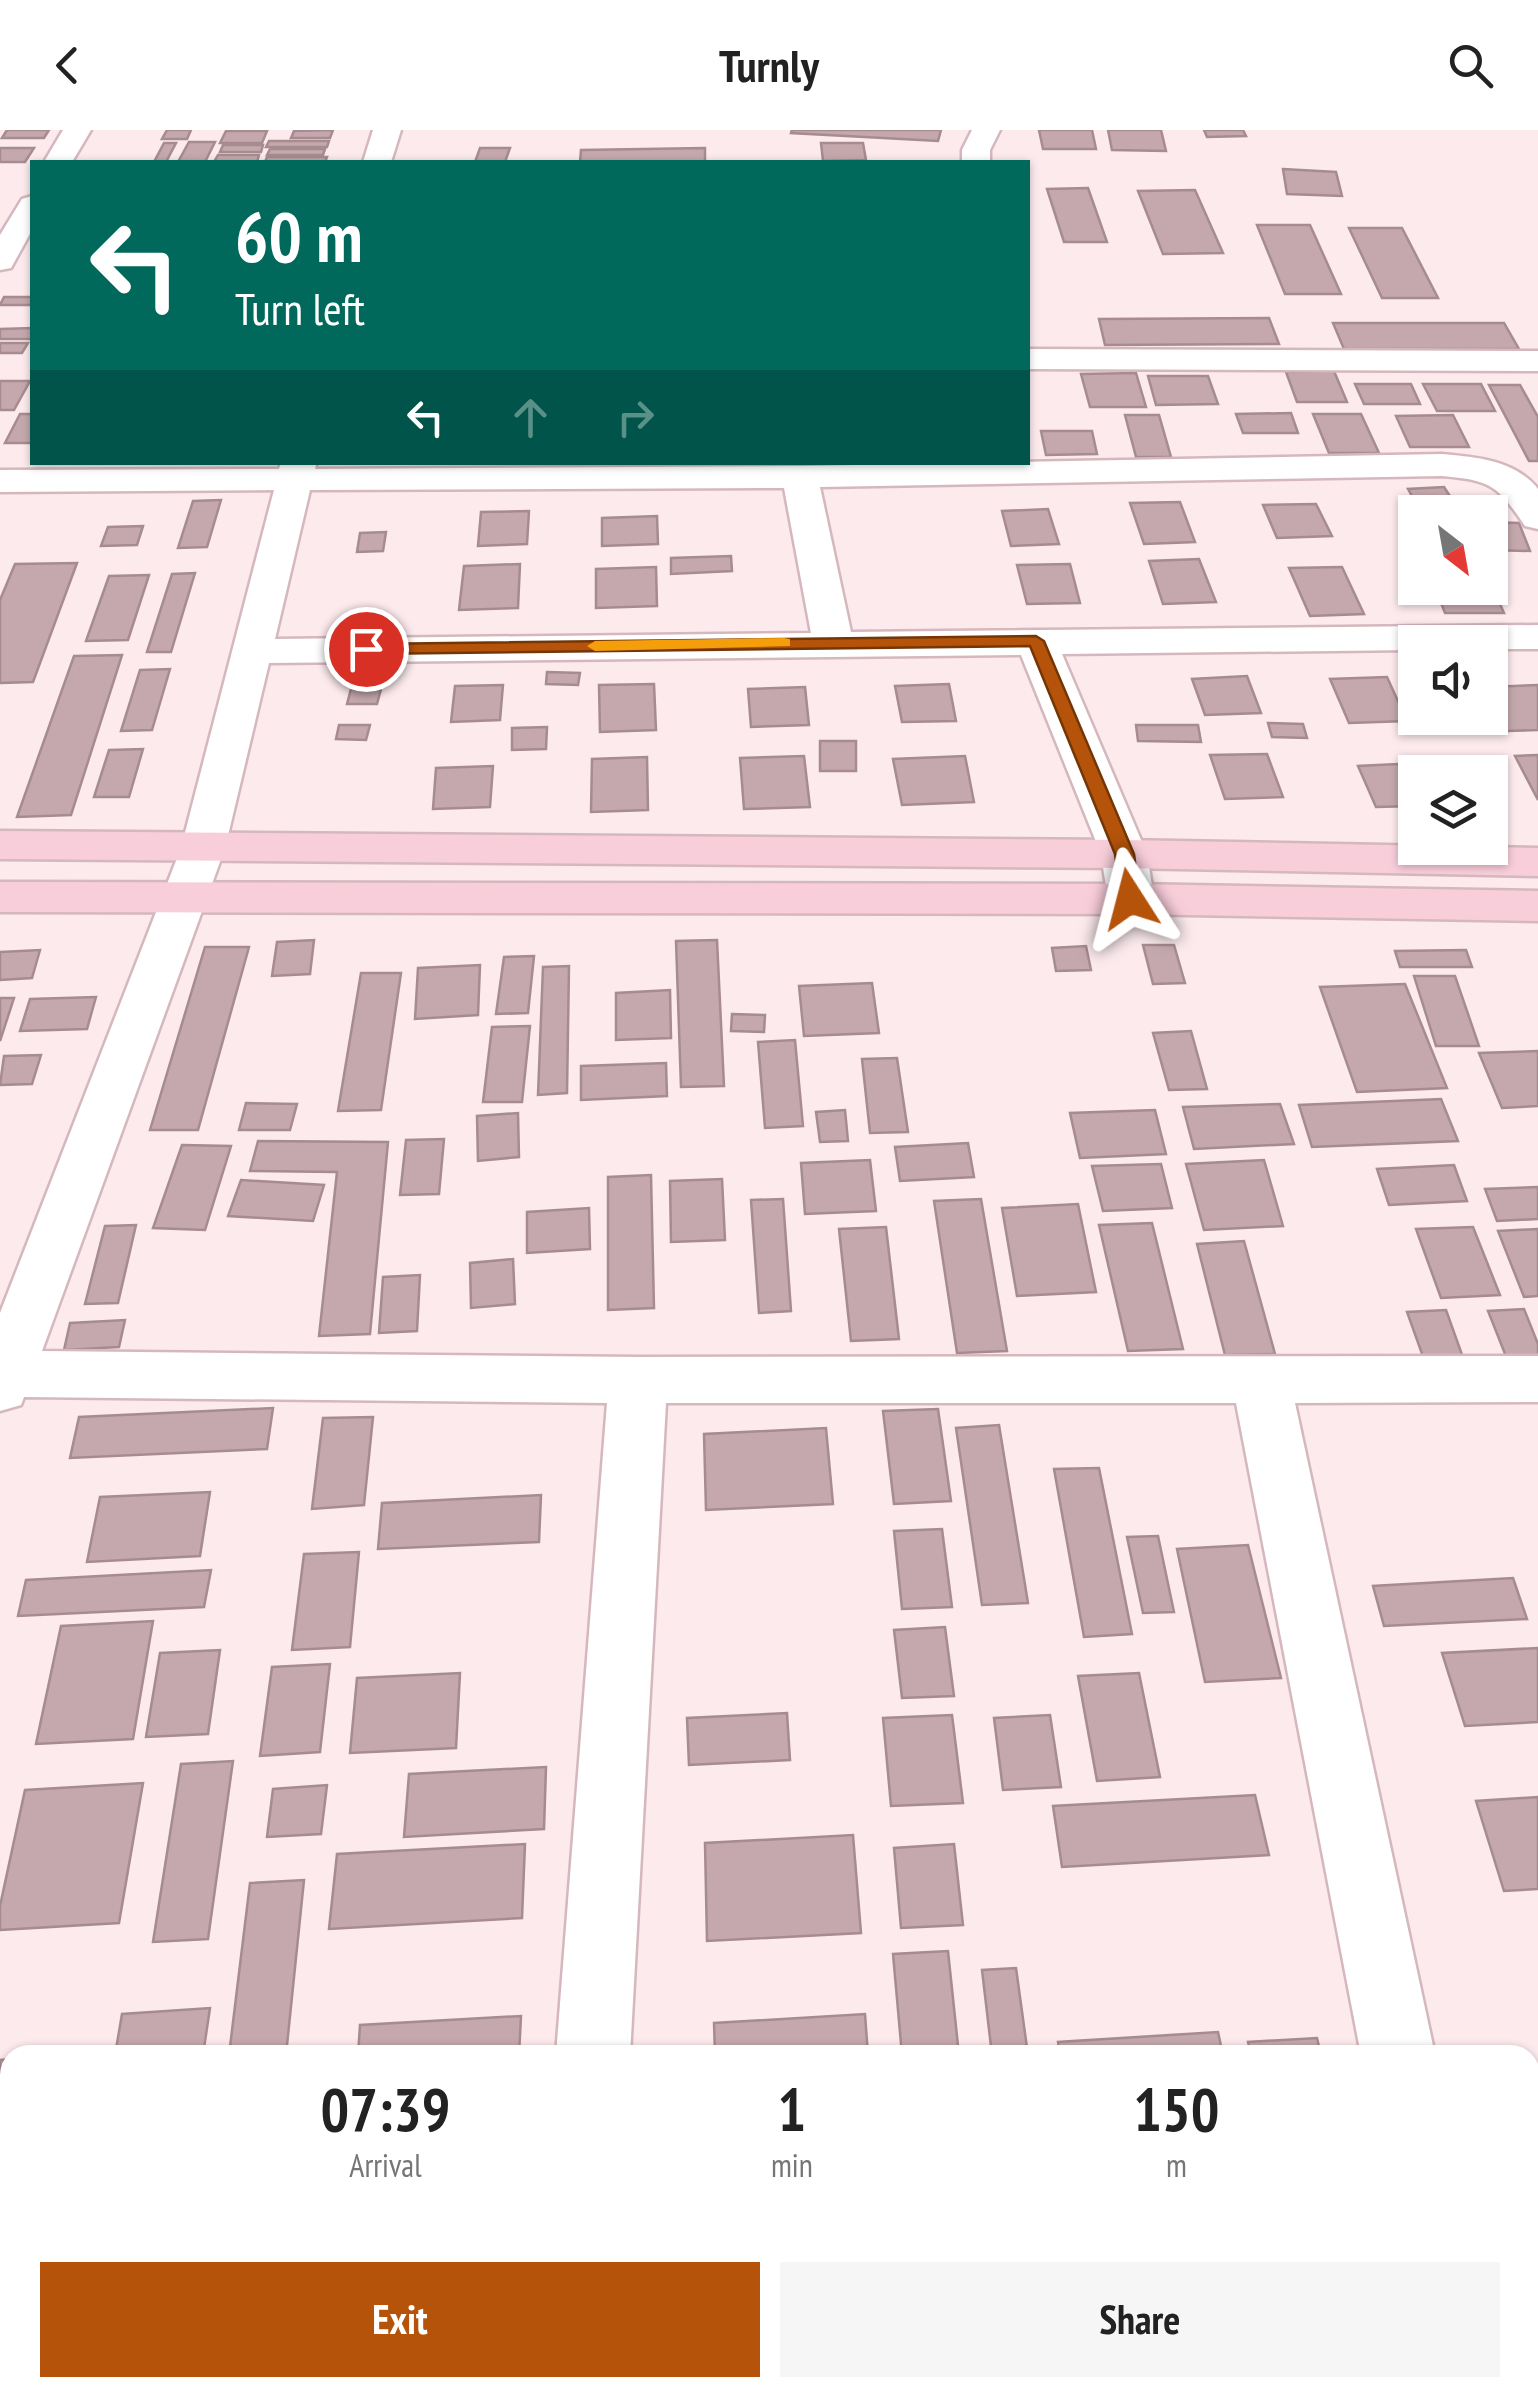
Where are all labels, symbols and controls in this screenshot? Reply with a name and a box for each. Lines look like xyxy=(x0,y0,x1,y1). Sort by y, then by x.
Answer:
text: Turnly xyxy=(719,36,819,94)
icon: back xyxy=(40,38,95,93)
icon: search xyxy=(1443,38,1498,93)
text: 60 m xyxy=(235,191,363,281)
icon: left xyxy=(70,200,200,330)
text: Turn left xyxy=(235,279,365,337)
icon: left xyxy=(398,390,453,445)
icon: ahead xyxy=(503,390,558,445)
icon: right xyxy=(608,390,663,445)
north arrow xyxy=(1398,495,1508,605)
map controls xyxy=(1398,495,1508,865)
pin xyxy=(324,607,409,692)
icon: arrive xyxy=(339,622,394,677)
button: sound xyxy=(1398,625,1508,735)
button: layers xyxy=(1398,755,1508,865)
position arrow xyxy=(1078,847,1182,951)
text: 07:39 xyxy=(321,2070,450,2148)
text: 1 xyxy=(778,2070,806,2148)
text: 150 xyxy=(1133,2070,1219,2148)
text: Arrival xyxy=(349,2144,422,2186)
text: min xyxy=(771,2144,813,2186)
text: m xyxy=(1166,2144,1187,2186)
button: Exit xyxy=(40,2262,760,2377)
button: Share xyxy=(780,2262,1500,2377)

